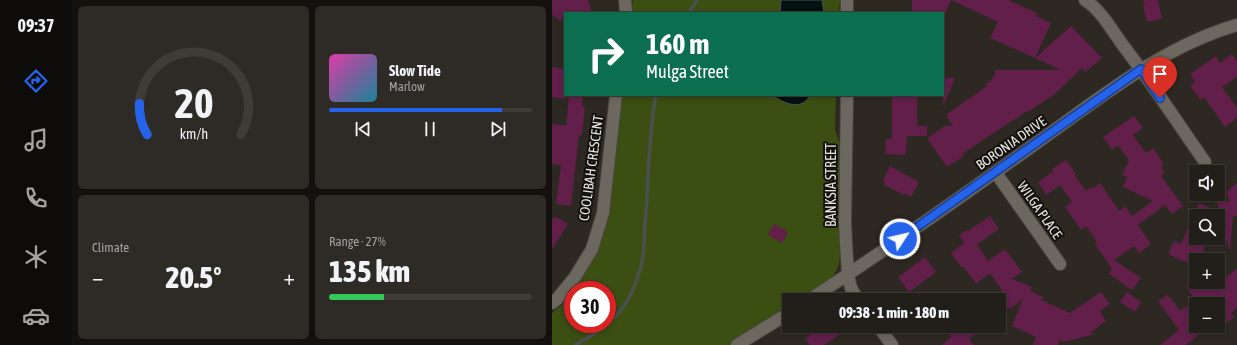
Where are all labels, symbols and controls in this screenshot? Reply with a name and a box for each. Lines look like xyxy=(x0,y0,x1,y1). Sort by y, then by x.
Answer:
text: 09:37 xyxy=(17,15,55,36)
icon: right xyxy=(580,28,632,80)
text: 160 m xyxy=(646,28,709,60)
pin xyxy=(1143,57,1177,98)
text: Mulga Street xyxy=(646,61,729,82)
text: Slow Tide xyxy=(389,62,441,79)
icon: arrive xyxy=(1149,63,1171,85)
icon: directions xyxy=(22,67,50,95)
text: 20 xyxy=(174,79,213,127)
text: Marlow xyxy=(389,79,425,94)
street label: BORONIA DRIVE xyxy=(973,113,1049,173)
street label: COOLIBAH CRESCENT xyxy=(576,114,606,222)
icon: previous xyxy=(352,118,374,140)
icon: pause xyxy=(419,118,441,140)
icon: next xyxy=(487,118,509,140)
icon: music xyxy=(22,126,50,154)
text: km/h xyxy=(179,126,208,142)
street label: BANKSIA STREET xyxy=(823,143,839,227)
map controls xyxy=(1189,165,1225,333)
button: sound xyxy=(1189,165,1225,201)
street label: WILGA PLACE xyxy=(1014,178,1066,242)
icon: phone xyxy=(22,184,50,212)
button: search xyxy=(1189,209,1225,245)
position arrow xyxy=(879,218,921,260)
text: Range · 27% xyxy=(329,234,386,249)
text: Climate xyxy=(92,240,129,255)
icon: climate xyxy=(22,243,50,271)
button: + xyxy=(1189,253,1225,289)
text: 135 km xyxy=(329,254,410,288)
text: 20.5° xyxy=(166,260,221,294)
text: − xyxy=(92,264,103,290)
text: + xyxy=(284,264,295,290)
speed limit sign: 30 xyxy=(564,281,616,333)
button: − xyxy=(1189,297,1225,333)
icon: car xyxy=(22,302,50,330)
text: 09:38 · 1 min · 180 m xyxy=(839,304,949,321)

